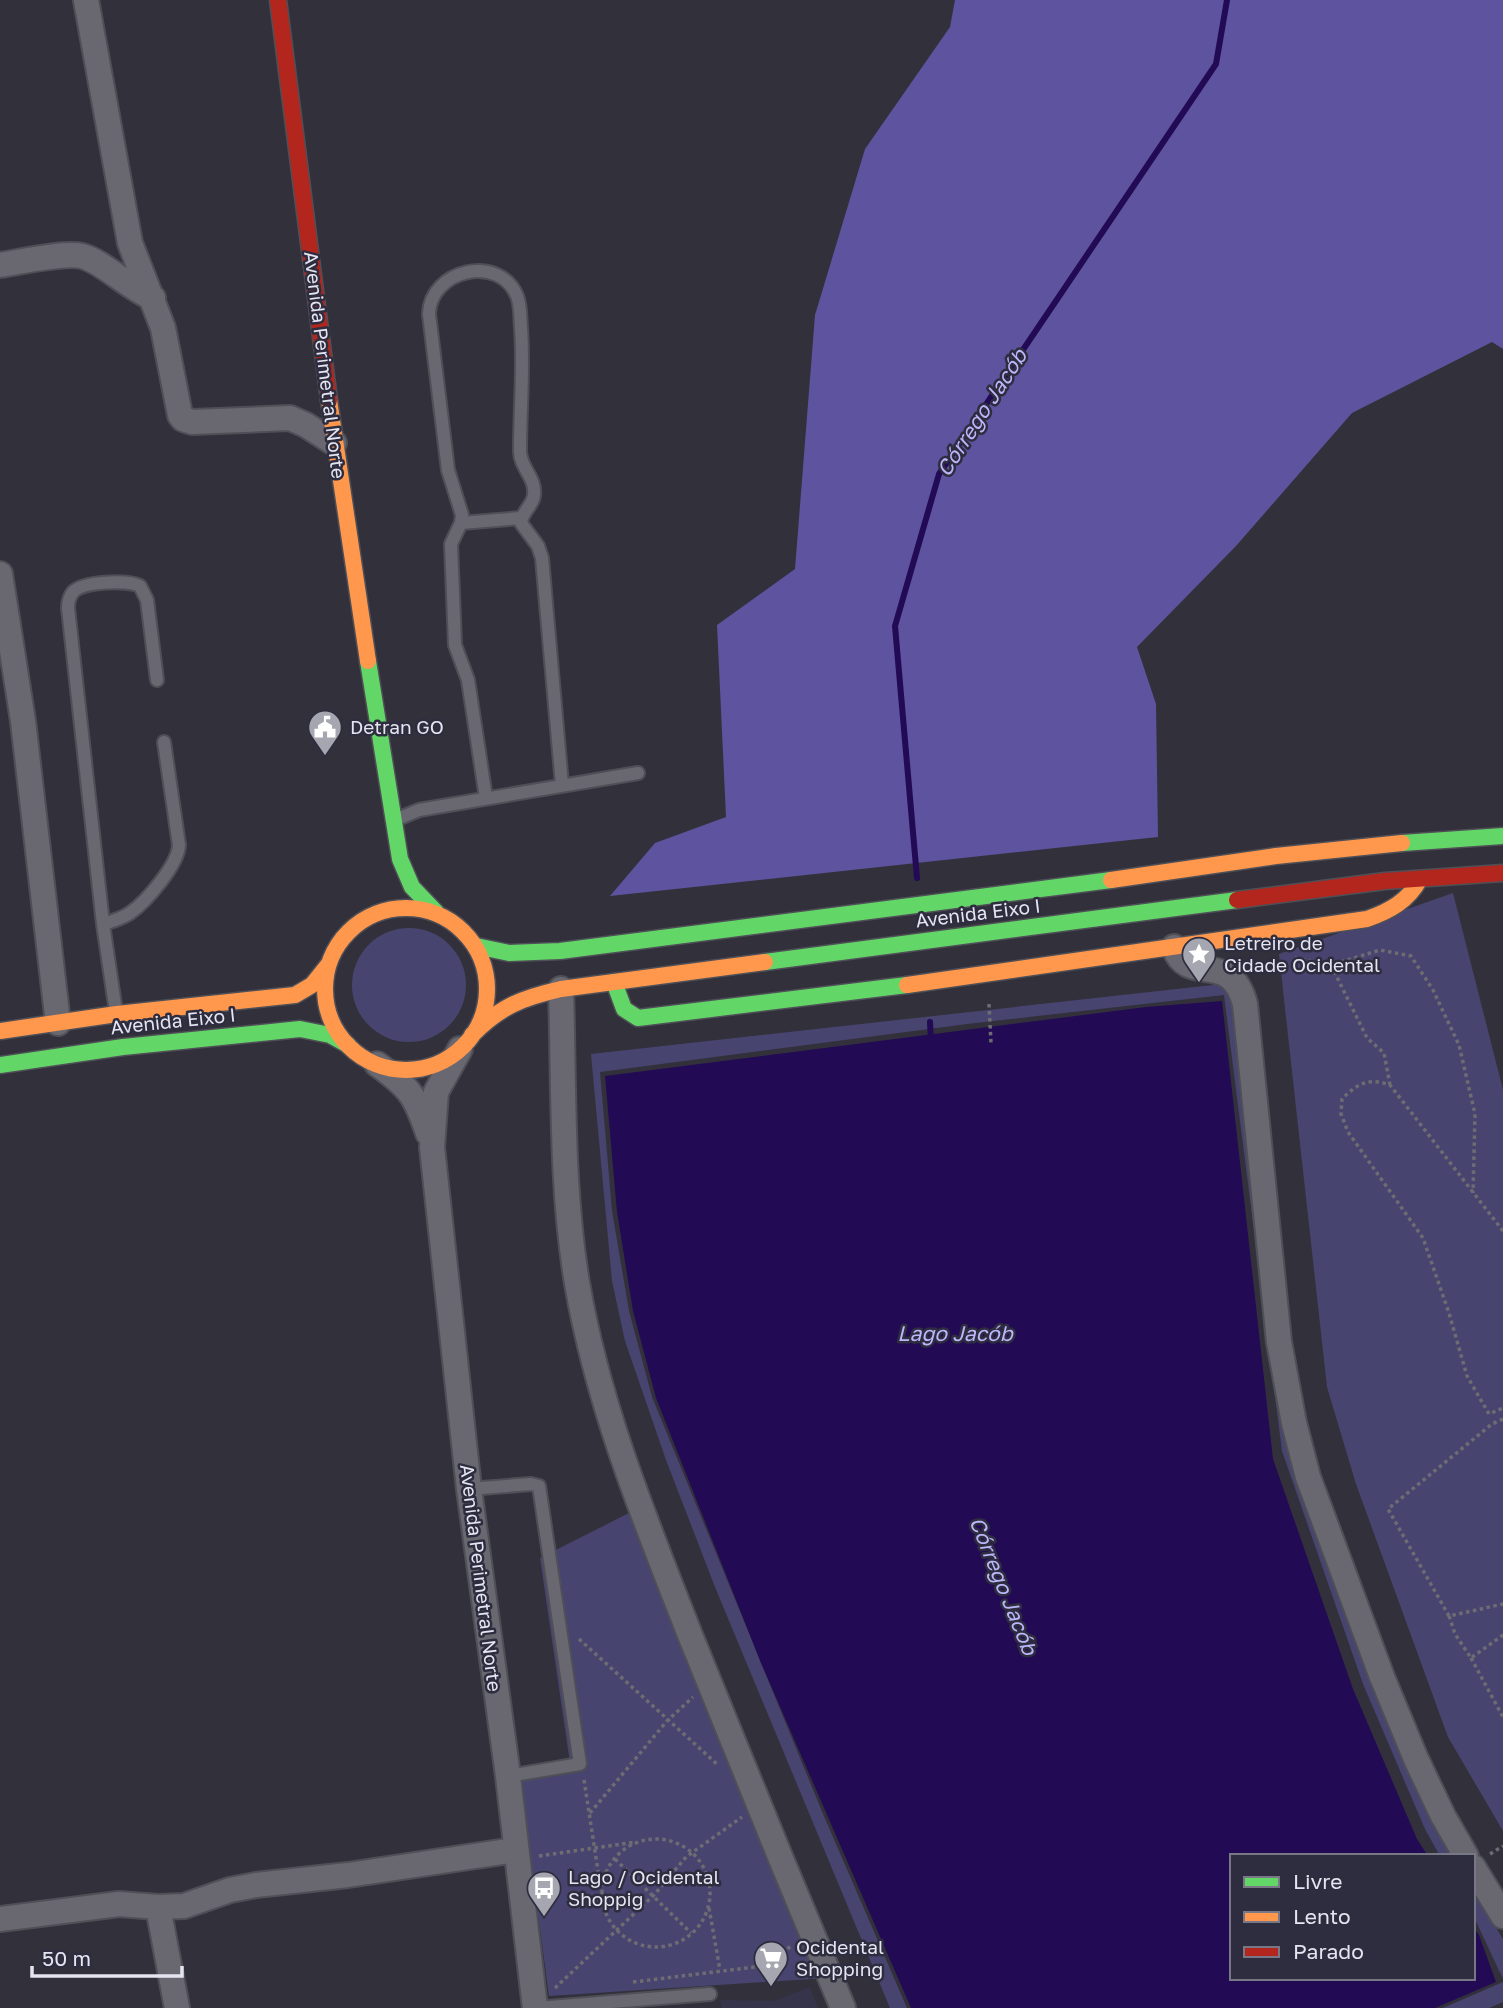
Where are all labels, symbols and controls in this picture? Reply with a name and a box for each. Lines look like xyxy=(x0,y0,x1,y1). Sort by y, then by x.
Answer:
street label: Avenida Perimetral Norte xyxy=(300,250,351,480)
water label: Córrego Jacób xyxy=(930,342,1033,481)
public building icon: Detran GO xyxy=(306,708,344,757)
place label: Detran GO xyxy=(350,715,444,738)
street label: Avenida Eixo I xyxy=(914,893,1042,932)
place label: Letreiro de Cidade Ocidental xyxy=(1224,931,1380,976)
place icon: Letreiro de Cidade Ocidental xyxy=(1180,935,1218,984)
street label: Avenida Eixo I xyxy=(109,1002,237,1039)
water label: Lago Jacób xyxy=(897,1320,1015,1346)
street label: Avenida Perimetral Norte xyxy=(456,1463,507,1693)
water label: Córrego Jacób xyxy=(964,1513,1044,1660)
legend xyxy=(1230,1854,1475,1980)
place label: Lago / Ocidental Shoppig xyxy=(568,1865,720,1910)
text: Livre xyxy=(1293,1868,1343,1894)
bus stop icon: Lago / Ocidental Shoppig xyxy=(525,1869,563,1918)
text: Lento xyxy=(1293,1903,1351,1929)
scale bar xyxy=(32,1934,182,1978)
place label: Ocidental Shopping xyxy=(796,1935,884,1980)
text: Parado xyxy=(1293,1938,1364,1964)
supermarket icon: Ocidental Shopping xyxy=(752,1939,790,1988)
text: 50 m xyxy=(42,1945,91,1971)

